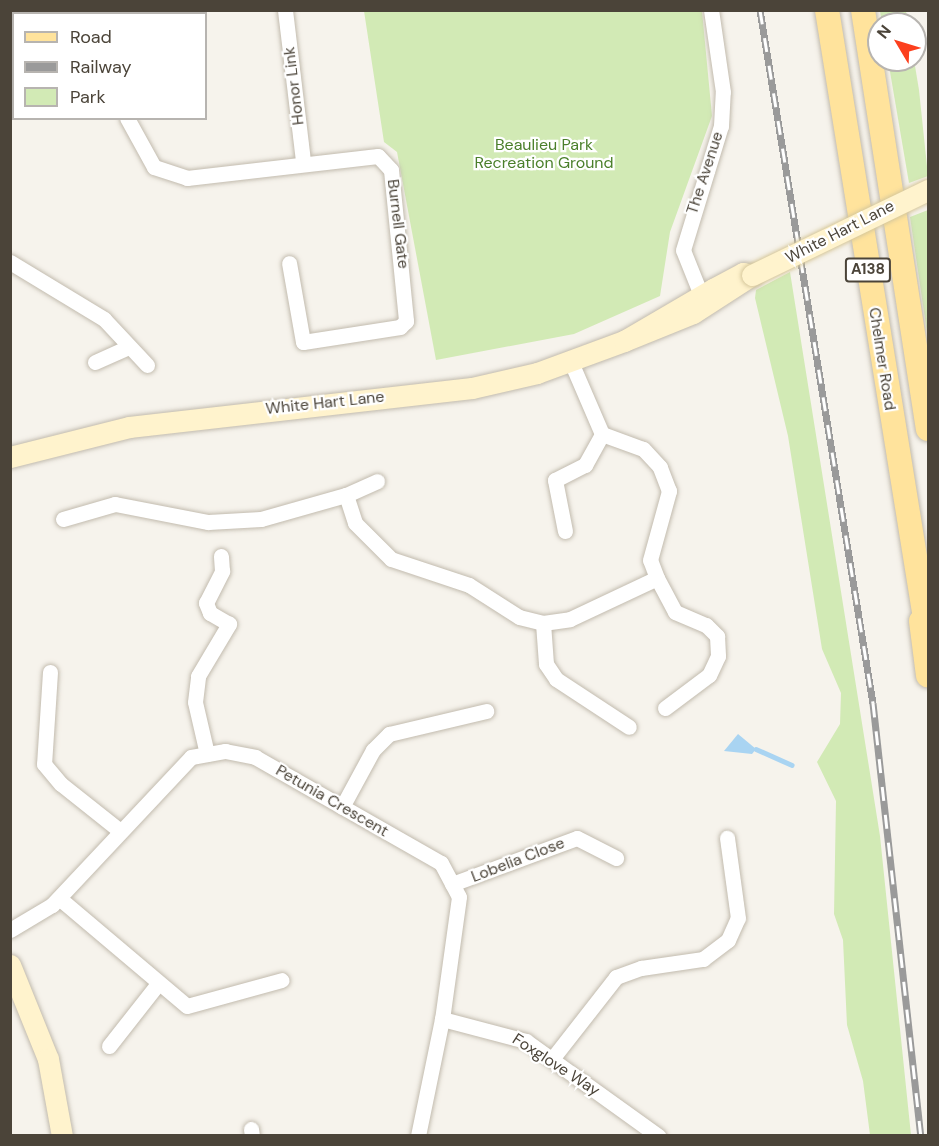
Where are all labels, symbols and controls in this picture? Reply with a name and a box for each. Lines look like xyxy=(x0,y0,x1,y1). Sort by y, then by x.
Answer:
legend xyxy=(12,12,207,120)
north arrow xyxy=(867,12,927,72)
text: N xyxy=(872,21,896,43)
text: Road xyxy=(70,25,112,49)
street label: Honor Link xyxy=(280,46,308,126)
text: Railway xyxy=(70,55,132,79)
text: Park xyxy=(70,85,106,109)
street label: The Avenue xyxy=(683,129,727,217)
park label: Beaulieu Park Recreation Ground xyxy=(474,135,614,173)
street label: Burnell Gate xyxy=(383,178,413,270)
street label: White Hart Lane xyxy=(782,196,898,268)
road number: A138 xyxy=(844,258,892,282)
street label: Chelmer Road xyxy=(864,306,900,412)
street label: White Hart Lane xyxy=(265,387,385,419)
street label: Petunia Crescent xyxy=(272,761,392,841)
street label: Lobelia Close xyxy=(468,833,568,887)
street label: Foxglove Way xyxy=(509,1030,603,1100)

